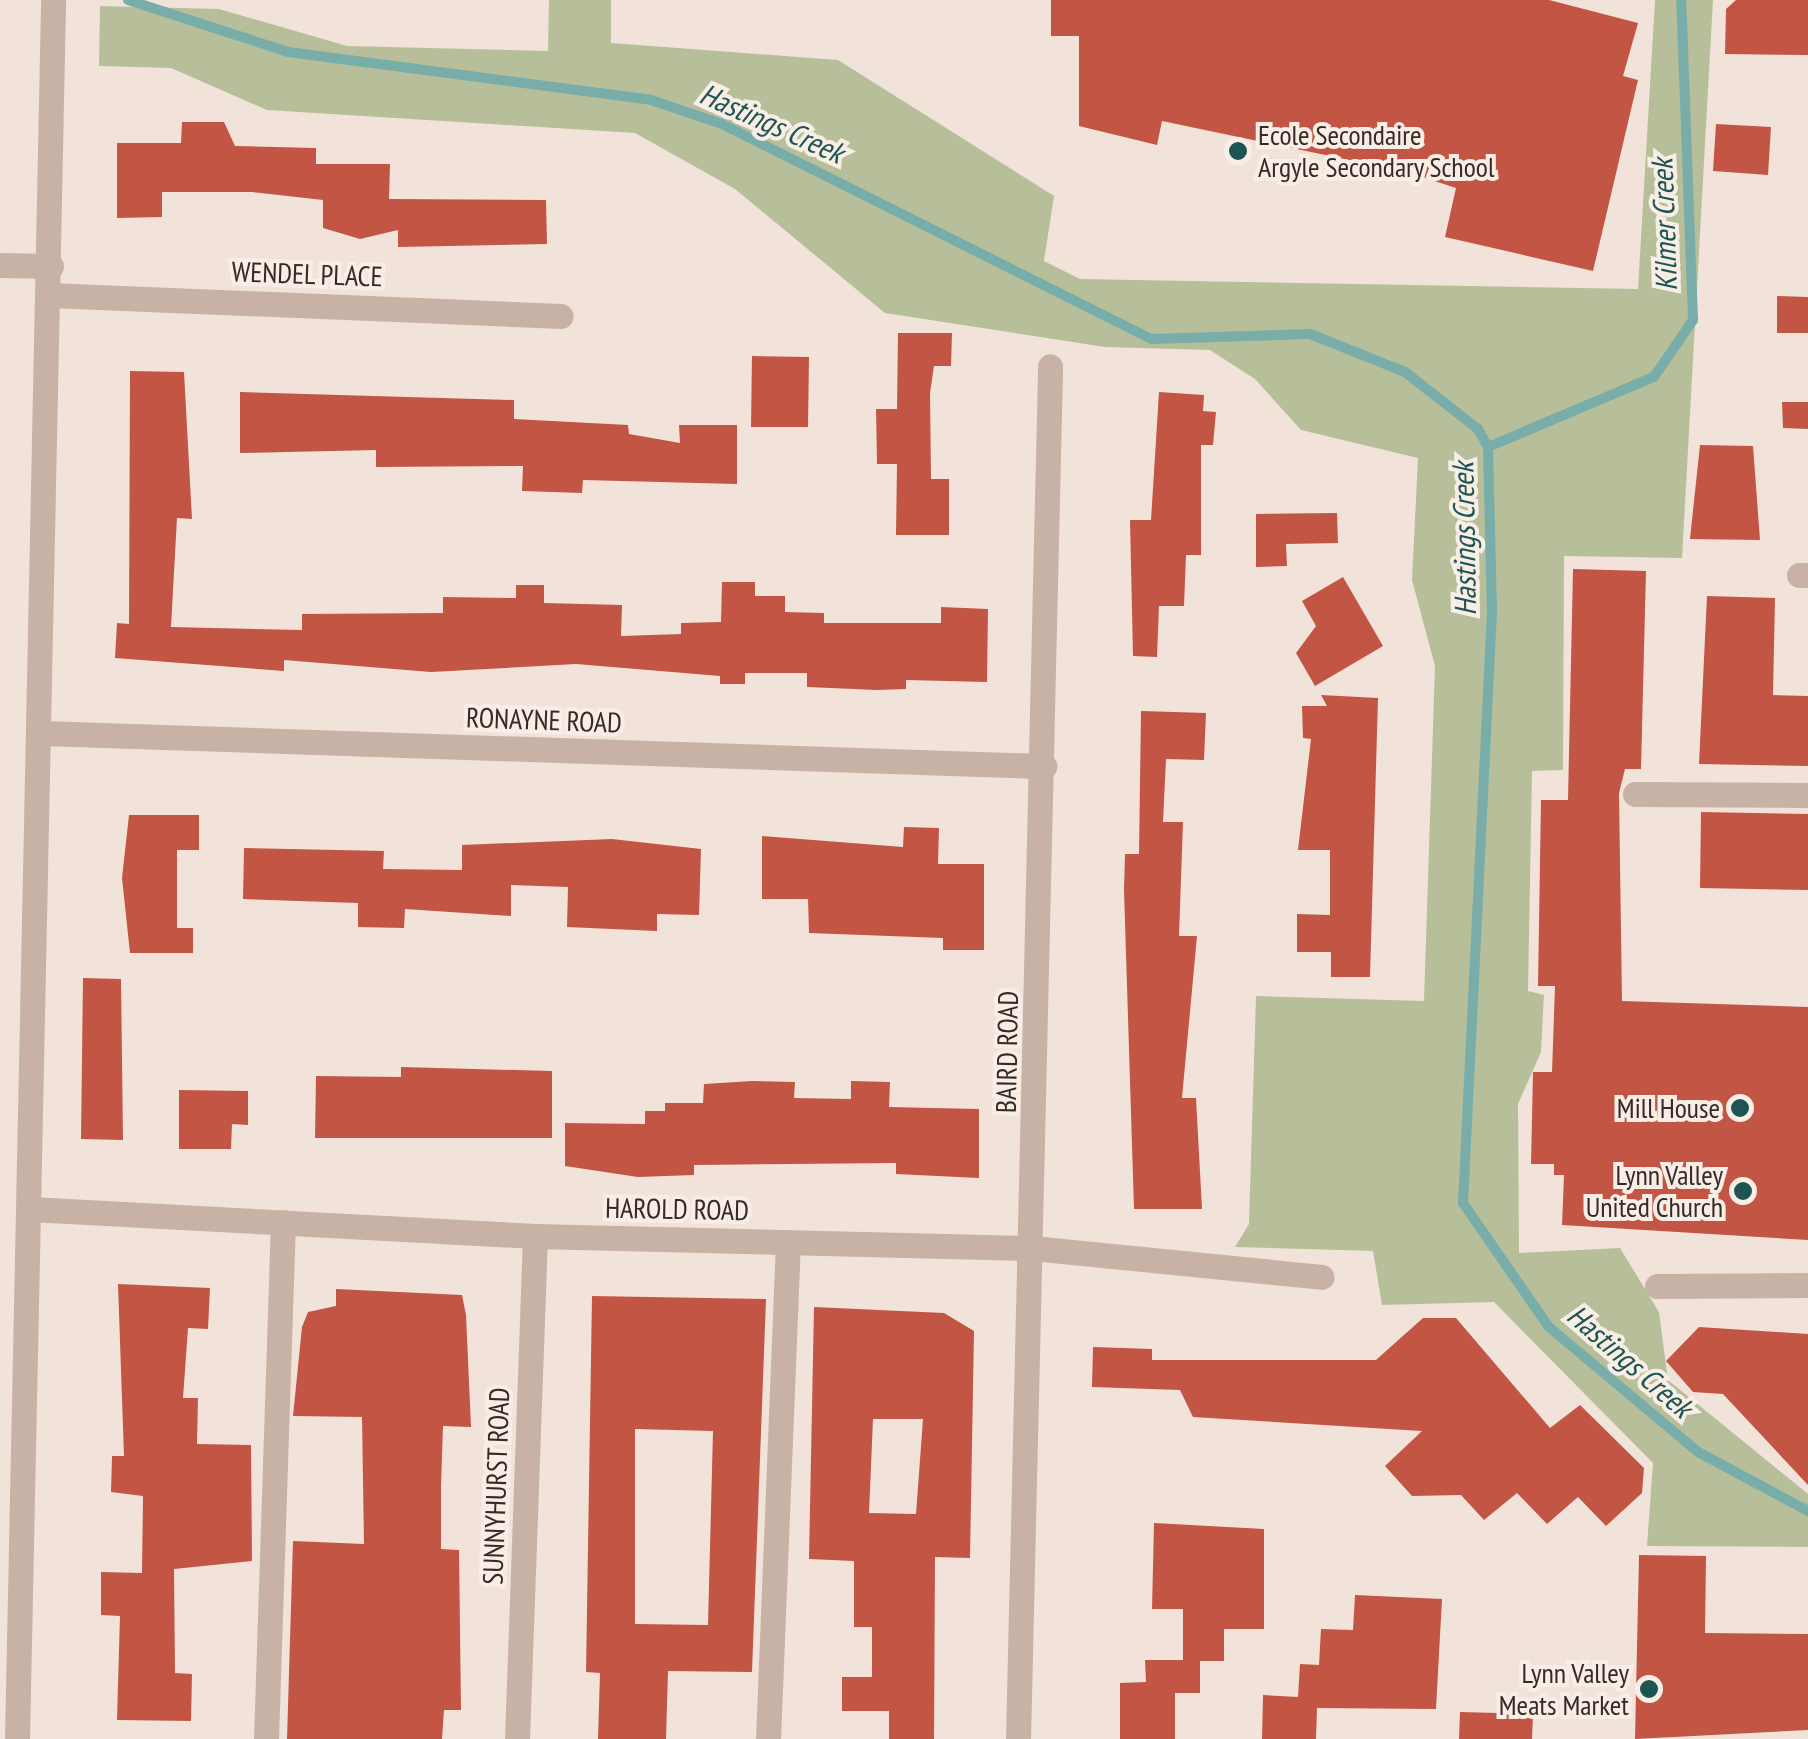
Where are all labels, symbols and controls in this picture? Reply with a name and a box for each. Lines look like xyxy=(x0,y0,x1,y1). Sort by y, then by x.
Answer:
water label: Hastings Creek xyxy=(695,75,849,171)
place label: Ecole Secondaire Argyle Secondary School xyxy=(1258,118,1495,184)
marker: Ecole Secondaire Argyle Secondary School xyxy=(1227,140,1249,162)
water label: Kilmer Creek xyxy=(1644,158,1684,292)
street label: WENDEL PLACE xyxy=(230,255,384,293)
water label: Hastings Creek xyxy=(1445,462,1483,616)
street label: RONAYNE ROAD xyxy=(466,700,622,740)
street label: BAIRD ROAD xyxy=(989,991,1025,1113)
place label: Mill House xyxy=(1617,1091,1720,1125)
marker: Mill House xyxy=(1729,1097,1751,1119)
place label: Lynn Valley United Church xyxy=(1586,1158,1723,1224)
marker: Lynn Valley United Church xyxy=(1732,1180,1754,1202)
street label: HAROLD ROAD xyxy=(605,1191,749,1227)
water label: Hastings Creek xyxy=(1560,1297,1700,1425)
street label: SUNNYHURST ROAD xyxy=(476,1386,516,1586)
place label: Lynn Valley Meats Market xyxy=(1499,1656,1629,1722)
marker: Lynn Valley Meats Market xyxy=(1638,1678,1660,1700)

